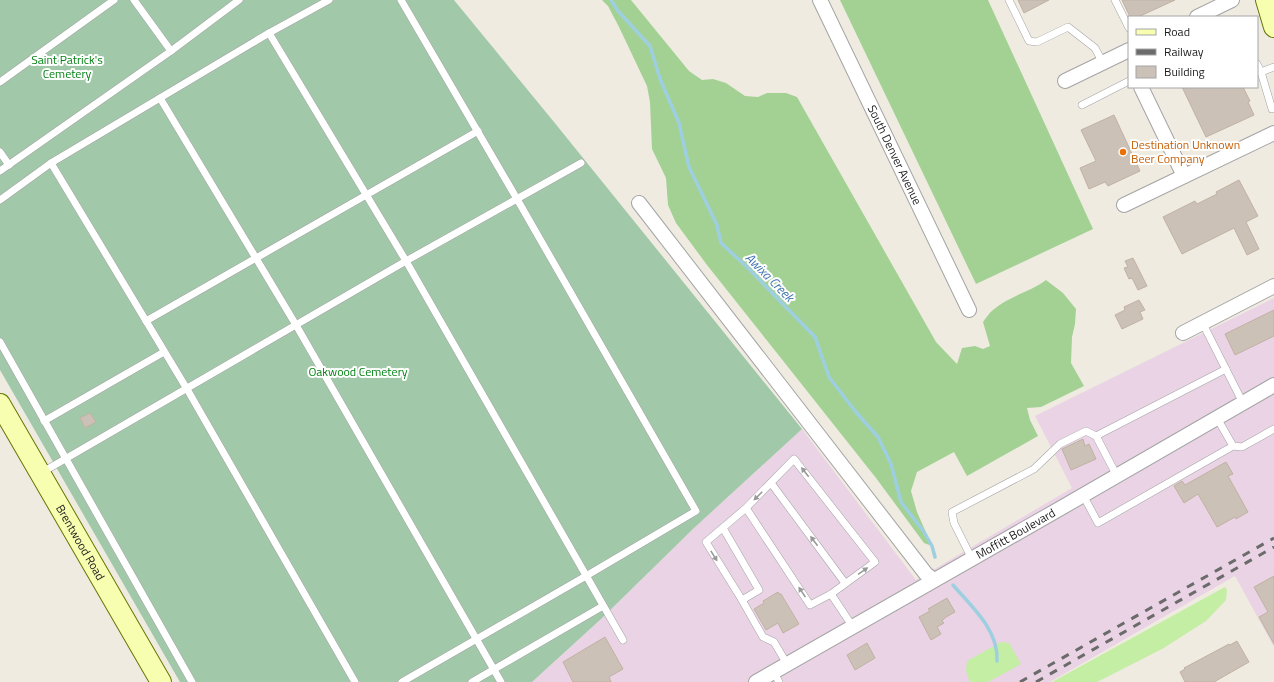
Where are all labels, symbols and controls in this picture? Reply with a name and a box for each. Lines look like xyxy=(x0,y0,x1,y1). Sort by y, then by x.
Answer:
legend xyxy=(1128,16,1258,88)
text: Road xyxy=(1164,22,1190,41)
text: Railway xyxy=(1164,42,1204,61)
park label: Saint Patrick's Cemetery xyxy=(31,50,103,83)
text: Building xyxy=(1164,62,1205,81)
street label: South Denver Avenue xyxy=(863,102,927,208)
place label: Destination Unknown Beer Company xyxy=(1131,135,1240,168)
marker: Destination Unknown Beer Company xyxy=(1118,147,1128,157)
water label: Awixa Creek xyxy=(741,248,801,308)
park label: Oakwood Cemetery xyxy=(308,362,408,381)
one-way arrow xyxy=(800,467,809,478)
one-way arrow xyxy=(753,491,763,501)
street label: Brentwood Road xyxy=(51,501,110,584)
street label: Moffitt Boulevard xyxy=(972,503,1059,564)
one-way arrow xyxy=(809,535,818,546)
one-way arrow xyxy=(710,551,718,561)
one-way arrow xyxy=(857,567,868,575)
one-way arrow xyxy=(798,587,806,597)

